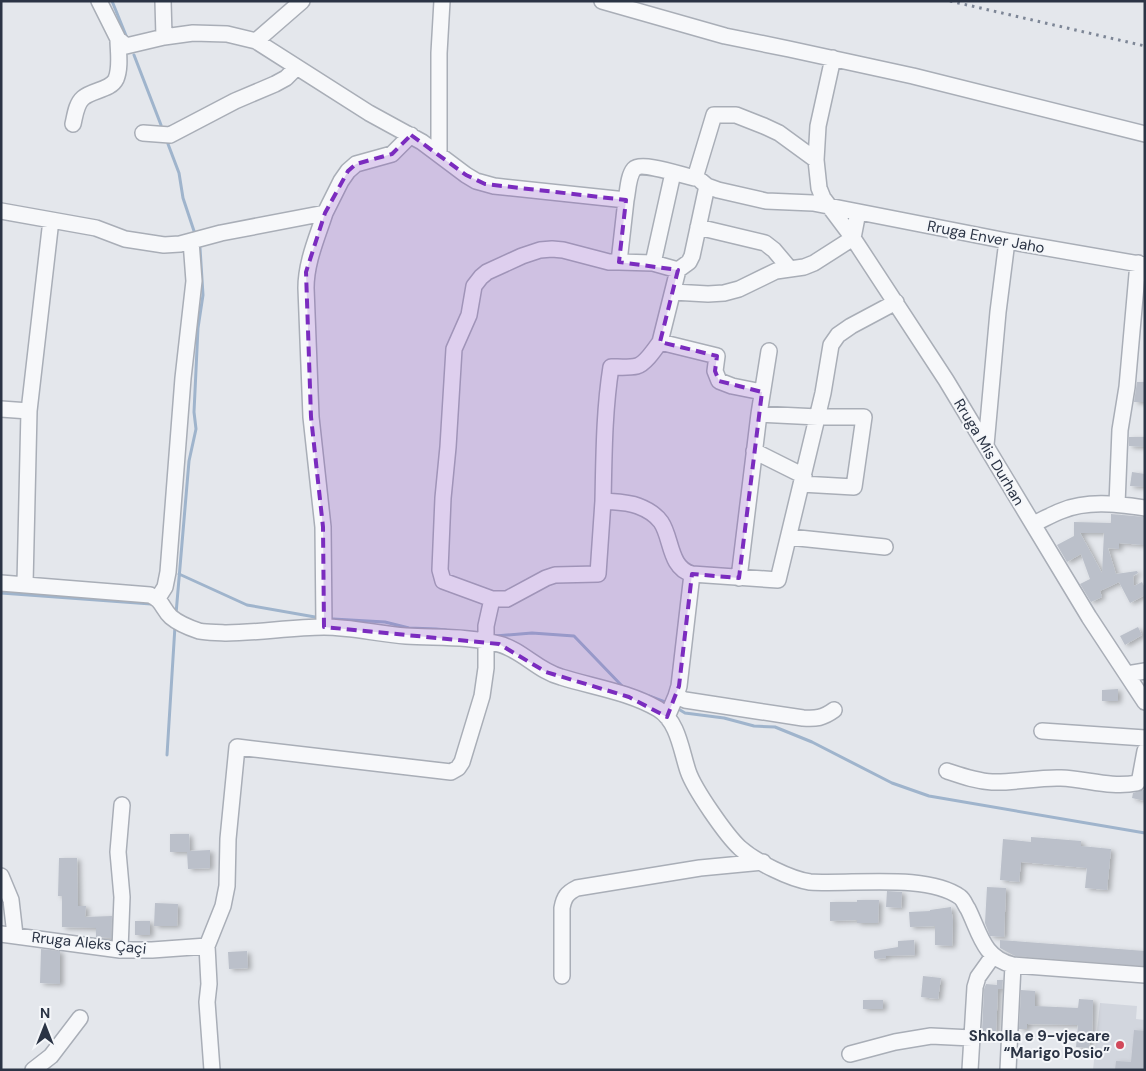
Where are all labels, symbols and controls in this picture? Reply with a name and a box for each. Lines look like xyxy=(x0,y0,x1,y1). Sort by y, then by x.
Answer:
street label: Rruga Enver Jaho xyxy=(926,216,1047,258)
street label: Rruga Mis Durhan xyxy=(949,395,1029,509)
street label: Rruga Aleks Çaçi xyxy=(31,927,147,959)
north arrow xyxy=(20,1001,70,1051)
text: N xyxy=(40,1004,50,1022)
place label: Shkolla e 9-vjecare “Marigo Posio” xyxy=(969,1026,1110,1063)
marker: Shkolla e 9-vjecare “Marigo Posio” xyxy=(1114,1039,1126,1051)

